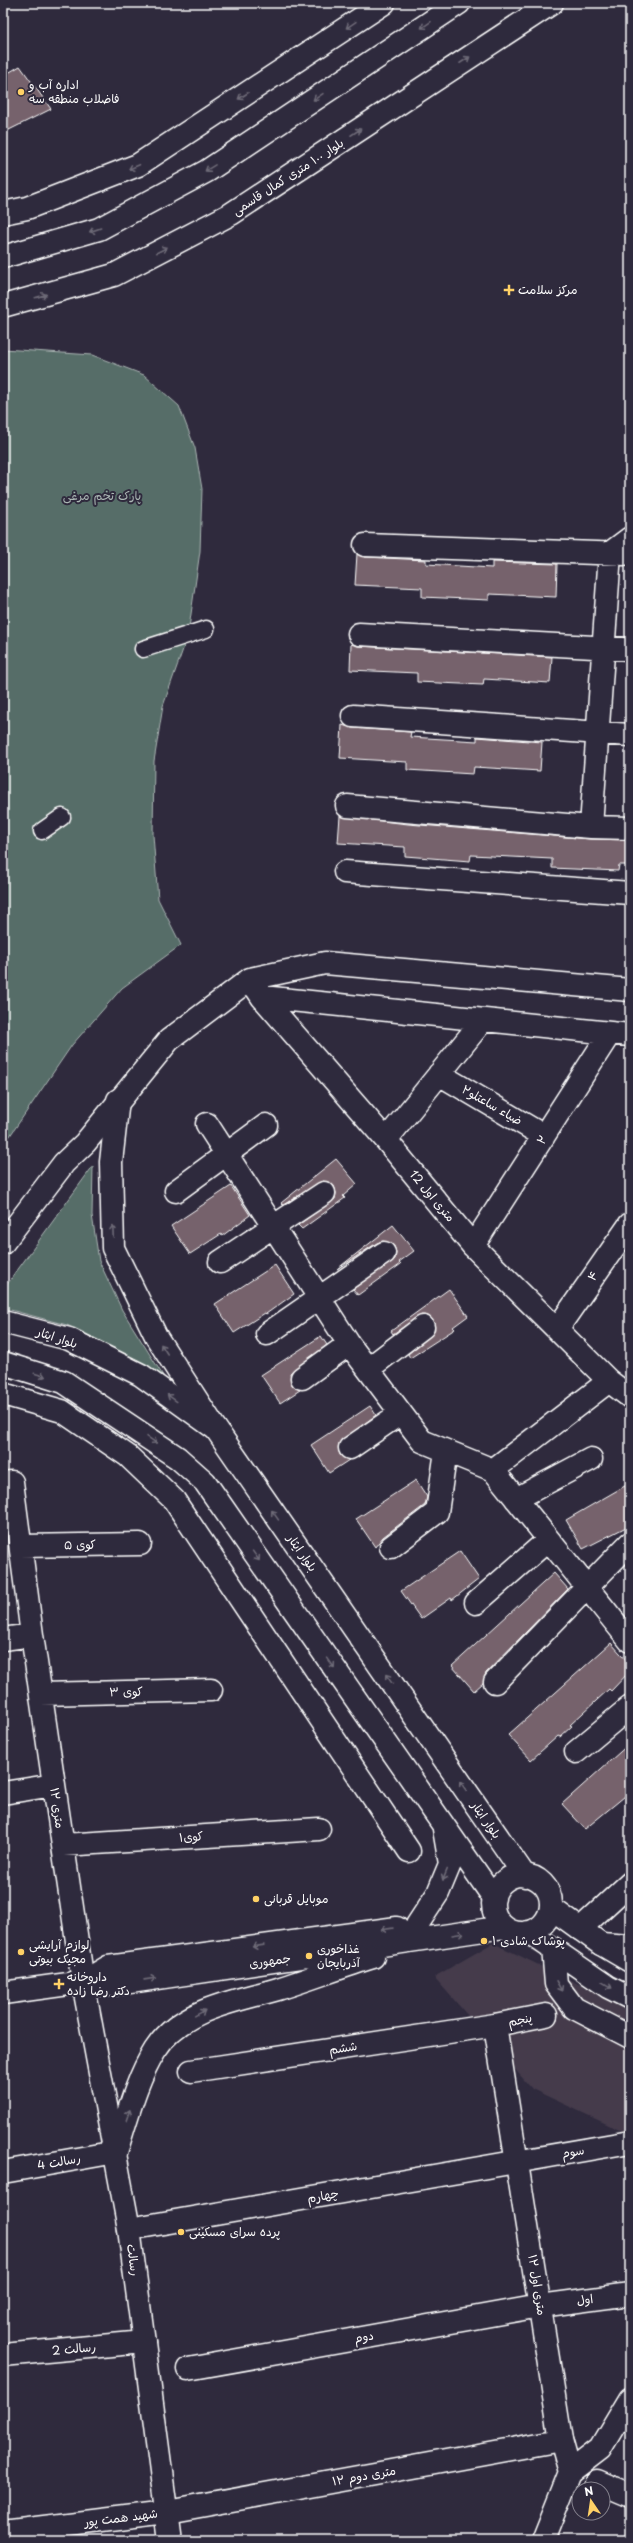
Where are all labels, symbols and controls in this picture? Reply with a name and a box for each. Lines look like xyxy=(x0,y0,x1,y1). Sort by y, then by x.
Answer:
one-way arrow xyxy=(346,20,357,29)
one-way arrow xyxy=(420,21,432,29)
one-way arrow xyxy=(459,56,470,64)
place label: اداره آب و فاضلاب منطقه سه xyxy=(28,75,119,107)
marker: اداره آب و فاضلاب منطقه سه xyxy=(16,87,26,97)
one-way arrow xyxy=(237,93,249,101)
one-way arrow xyxy=(312,93,324,101)
one-way arrow xyxy=(350,128,361,136)
street label: بلوار ۱۰۰ متری کمال قاسمی xyxy=(228,133,347,219)
one-way arrow xyxy=(128,163,140,171)
one-way arrow xyxy=(204,165,216,173)
one-way arrow xyxy=(89,227,102,234)
one-way arrow xyxy=(155,246,167,254)
place label: مرکز سلامت xyxy=(518,280,577,298)
marker: مرکز سلامت xyxy=(503,284,515,296)
one-way arrow xyxy=(34,292,47,299)
park label: پارک تخم مرغی xyxy=(63,486,141,505)
street label: ضیاء ساعتلو۲ xyxy=(459,1079,526,1129)
street label: ۲ xyxy=(531,1131,551,1148)
street label: 12 متری اول xyxy=(406,1165,460,1225)
one-way arrow xyxy=(109,1225,117,1238)
street label: ۴ xyxy=(582,1267,602,1284)
street label: بلوار ایثار xyxy=(34,1322,80,1352)
one-way arrow xyxy=(160,1343,168,1355)
one-way arrow xyxy=(34,1372,47,1379)
one-way arrow xyxy=(167,1394,178,1402)
one-way arrow xyxy=(146,1436,157,1444)
one-way arrow xyxy=(271,1510,279,1521)
street label: بلوار ایثار xyxy=(283,1529,322,1575)
street label: کوی ۵ xyxy=(64,1535,96,1553)
one-way arrow xyxy=(252,1550,260,1561)
one-way arrow xyxy=(327,1657,335,1668)
one-way arrow xyxy=(385,1674,393,1685)
street label: کوی ۳ xyxy=(109,1682,143,1700)
one-way arrow xyxy=(459,1781,467,1792)
street label: ۱۲ متری xyxy=(46,1786,70,1829)
street label: بلوار ایثار xyxy=(467,1796,506,1842)
street label: کوی۱ xyxy=(178,1826,204,1846)
one-way arrow xyxy=(441,1869,449,1881)
place label: موبایل قربانی xyxy=(264,1889,328,1907)
marker: موبایل قربانی xyxy=(251,1894,261,1904)
one-way arrow xyxy=(381,1925,394,1933)
one-way arrow xyxy=(452,1930,465,1938)
place label: پوشاک شادی ۱ xyxy=(492,1931,565,1949)
place label: لوازم آرایشی مجیک بیوتی xyxy=(29,1935,89,1967)
marker: پوشاک شادی ۱ xyxy=(479,1936,489,1946)
place label: غذاخوری آذربایجان xyxy=(317,1939,361,1971)
one-way arrow xyxy=(252,1943,265,1950)
marker: لوازم آرایشی مجیک بیوتی xyxy=(16,1947,26,1957)
street label: جمهوری xyxy=(248,1948,292,1972)
marker: غذاخوری آذربایجان xyxy=(304,1951,314,1961)
place label: داروخانه دکتر رضا زاده xyxy=(67,1967,130,1999)
one-way arrow xyxy=(143,1975,156,1983)
marker: داروخانه دکتر رضا زاده xyxy=(54,1979,64,1989)
one-way arrow xyxy=(555,1980,563,1992)
one-way arrow xyxy=(601,1982,613,1990)
street label: پنجم xyxy=(506,2008,534,2031)
one-way arrow xyxy=(194,2009,206,2016)
street label: ششم xyxy=(327,2036,358,2059)
one-way arrow xyxy=(125,2110,133,2122)
street label: سوم xyxy=(560,2140,586,2163)
street label: رسالت 4 xyxy=(36,2148,82,2174)
street label: چهارم xyxy=(306,2183,340,2208)
place label: پرده سرای مسکینی xyxy=(189,2222,280,2240)
marker: پرده سرای مسکینی xyxy=(176,2227,186,2237)
street label: رسالت xyxy=(123,2243,145,2277)
street label: ۱۲ متری اول xyxy=(524,2253,552,2317)
street label: اول xyxy=(575,2289,594,2309)
street label: دوم xyxy=(353,2325,375,2348)
street label: رسالت 2 xyxy=(51,2337,97,2359)
street label: ۱۲ متری دوم xyxy=(331,2461,397,2490)
north arrow xyxy=(571,2481,611,2521)
text: N xyxy=(582,2481,595,2500)
street label: شهید همت پور xyxy=(82,2504,159,2531)

